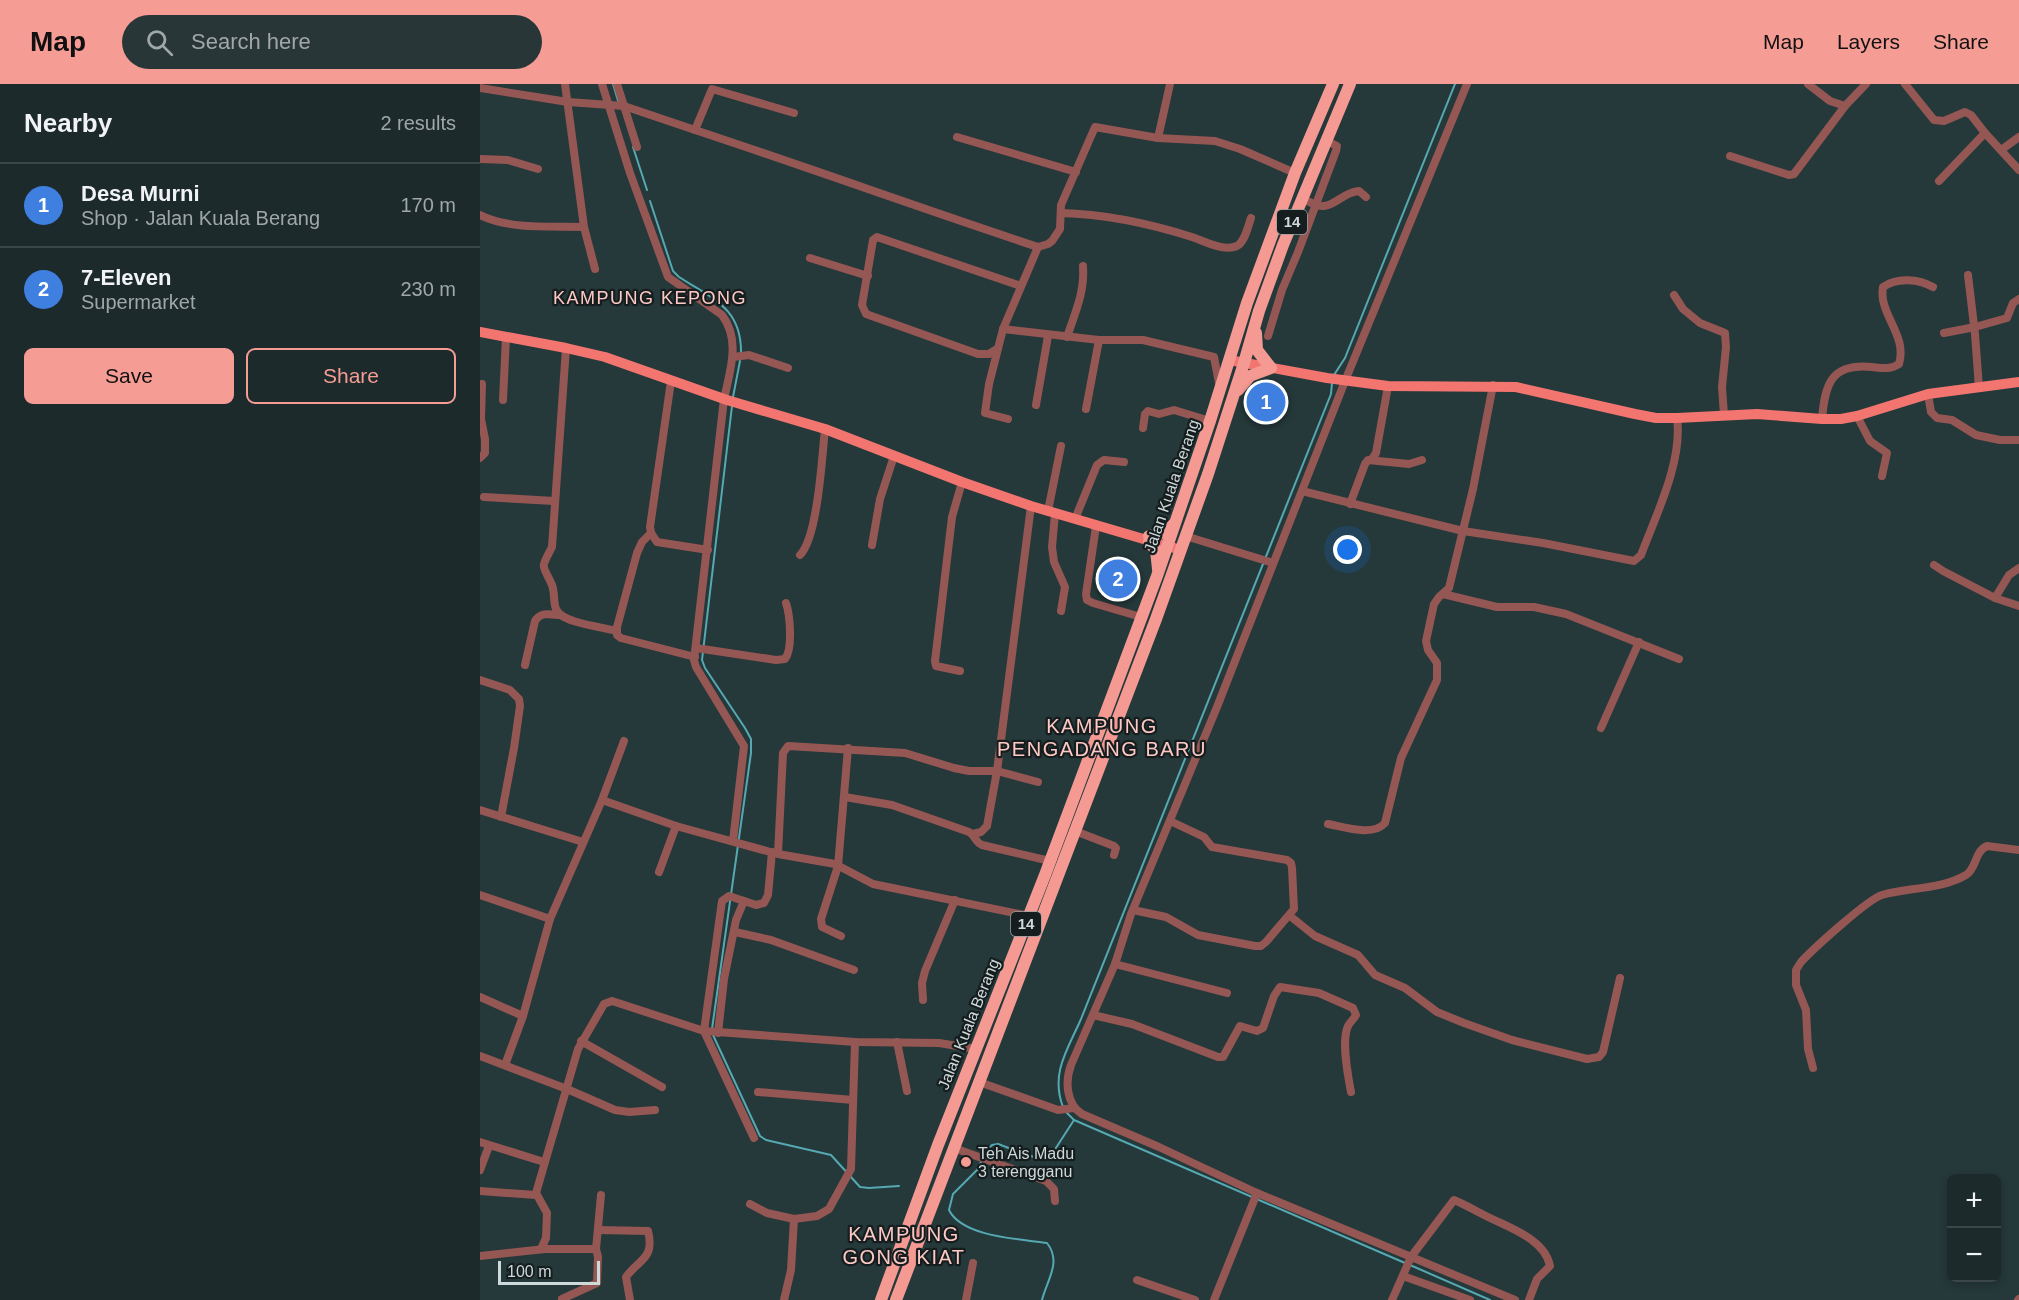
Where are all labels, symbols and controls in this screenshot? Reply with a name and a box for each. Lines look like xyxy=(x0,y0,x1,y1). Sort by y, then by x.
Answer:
search box xyxy=(122,15,542,69)
text: Map xyxy=(30,26,86,57)
icon: search xyxy=(143,26,176,59)
text: Search here xyxy=(191,29,311,54)
text: Map xyxy=(1763,30,1804,53)
text: Layers xyxy=(1837,30,1900,53)
text: Share xyxy=(1933,30,1989,53)
text: Nearby xyxy=(24,108,112,138)
text: 2 results xyxy=(380,112,456,134)
text: Desa Murni xyxy=(81,181,200,206)
text: 1 xyxy=(38,194,49,216)
text: 170 m xyxy=(400,194,456,216)
text: Shop · Jalan Kuala Berang xyxy=(81,207,320,229)
road number: 14 xyxy=(1277,210,1307,234)
text: 7-Eleven xyxy=(81,265,172,290)
text: 2 xyxy=(38,278,49,300)
text: 230 m xyxy=(400,278,456,300)
district label: KAMPUNG KEPONG xyxy=(553,288,747,308)
text: Supermarket xyxy=(81,291,196,313)
button: Save xyxy=(24,348,234,404)
button: Share xyxy=(246,348,456,404)
pin: 1 xyxy=(1246,380,1286,424)
street label: Jalan Kuala Berang xyxy=(1141,417,1202,555)
your location xyxy=(1333,535,1362,564)
pin: 2 xyxy=(1098,556,1138,602)
district label: KAMPUNG PENGADANG BARU xyxy=(997,715,1207,760)
road number: 14 xyxy=(1011,912,1041,936)
street label: Jalan Kuala Berang xyxy=(934,956,1003,1092)
place label: Teh Ais Madu 3 terengganu xyxy=(978,1145,1074,1180)
marker: Teh Ais Madu 3 terengganu xyxy=(959,1155,973,1169)
map controls xyxy=(1947,1174,2001,1282)
button: + xyxy=(1947,1174,2001,1228)
district label: KAMPUNG GONG KIAT xyxy=(842,1223,966,1268)
button: − xyxy=(1947,1228,2001,1282)
scale bar xyxy=(498,1258,600,1286)
text: 100 m xyxy=(507,1263,551,1280)

